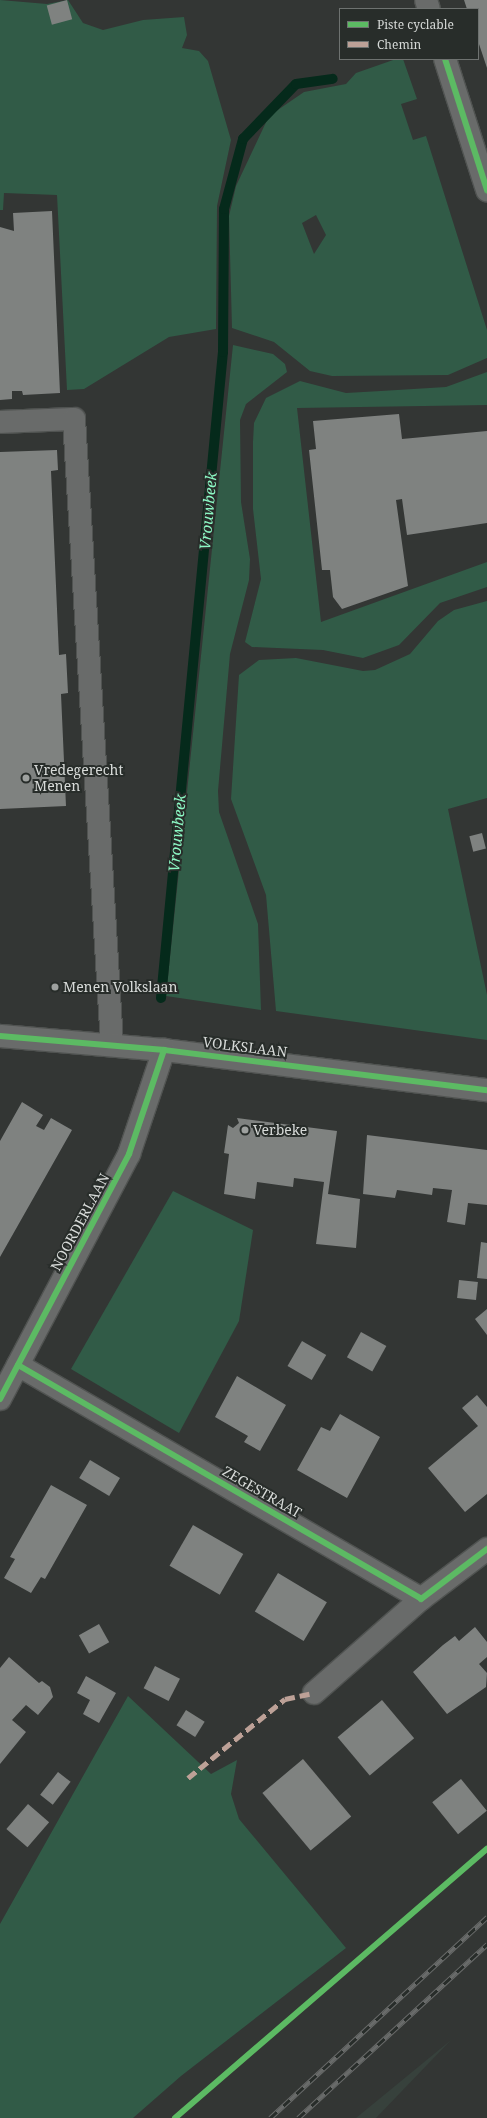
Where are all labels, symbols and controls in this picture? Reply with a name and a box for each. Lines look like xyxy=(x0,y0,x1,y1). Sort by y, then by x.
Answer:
legend xyxy=(339,8,479,60)
text: Piste cyclable xyxy=(377,16,454,33)
text: Chemin xyxy=(377,36,421,53)
water label: Vrouwbeek xyxy=(196,471,220,551)
place label: Vredegerecht Menen xyxy=(34,762,123,794)
marker: Vredegerecht Menen xyxy=(21,773,31,783)
water label: Vrouwbeek xyxy=(165,793,189,873)
place label: Menen Volkslaan xyxy=(63,979,177,995)
marker: Menen Volkslaan xyxy=(50,982,60,992)
street label: VOLKSLAAN xyxy=(202,1033,288,1061)
place label: Verbeke xyxy=(253,1122,307,1138)
marker: Verbeke xyxy=(240,1125,250,1135)
street label: NOORDERLAAN xyxy=(47,1170,113,1274)
street label: ZEGESTRAAT xyxy=(220,1463,304,1521)

